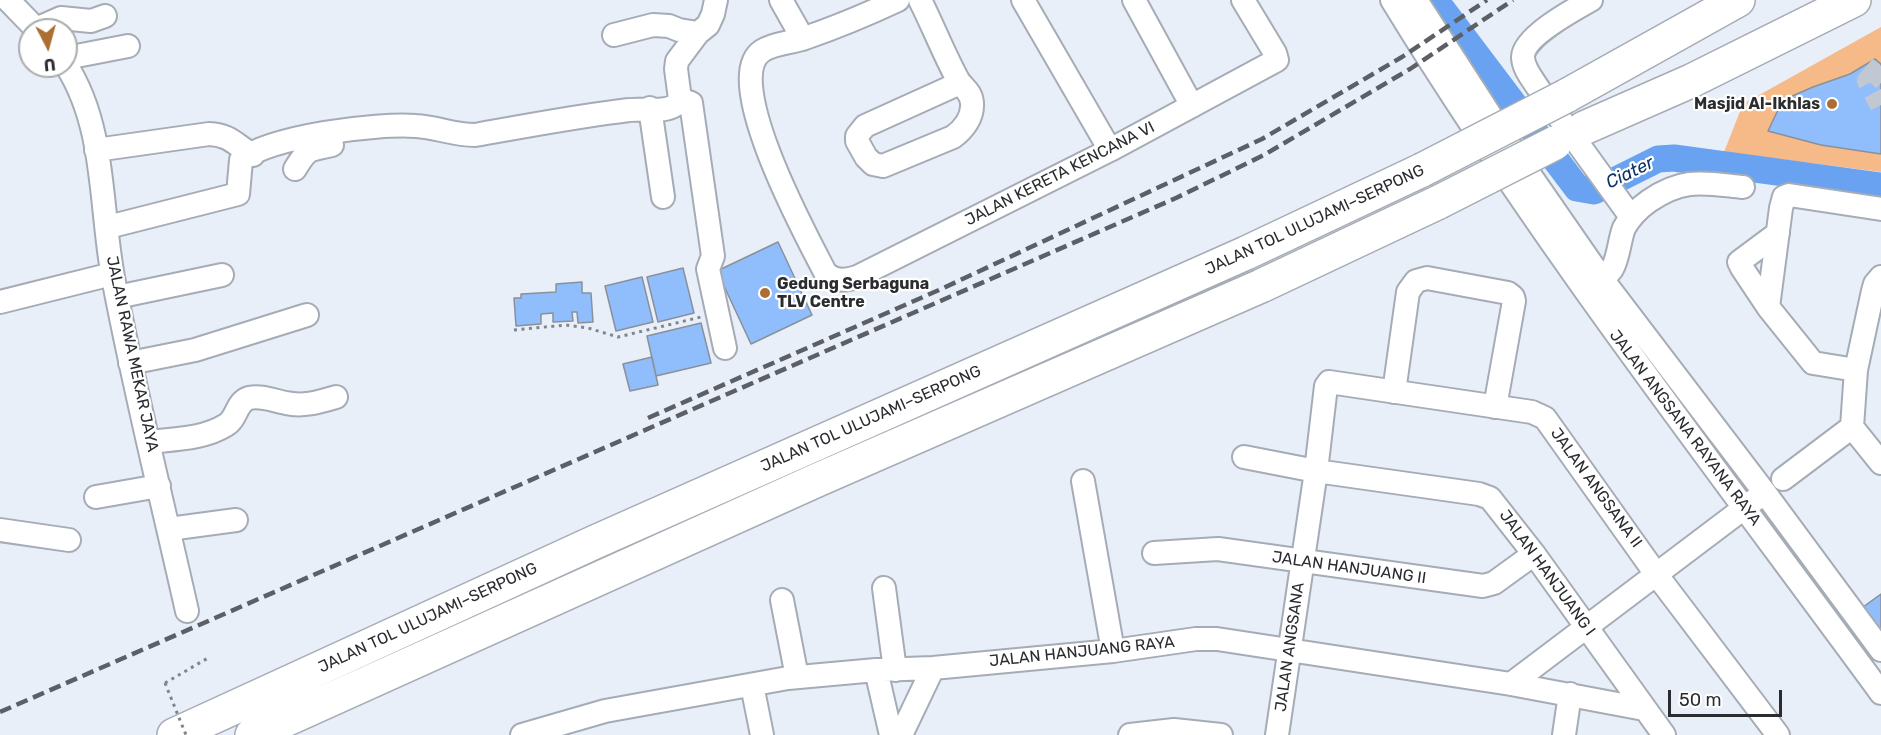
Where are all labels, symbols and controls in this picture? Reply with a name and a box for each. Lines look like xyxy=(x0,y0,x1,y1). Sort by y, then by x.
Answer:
north arrow xyxy=(18,18,78,78)
text: U xyxy=(43,54,56,74)
place label: Masjid Al-Ikhlas xyxy=(1694,94,1820,114)
marker: Masjid Al-Ikhlas xyxy=(1825,97,1839,111)
street label: JALAN KERETA KENCANA VI xyxy=(962,118,1158,230)
water label: Ciater xyxy=(1602,152,1658,194)
street label: JALAN TOL ULUJAMI–SERPONG xyxy=(1203,161,1427,279)
street label: JALAN RAWA MEKAR JAYA xyxy=(102,254,162,454)
place label: Gedung Serbaguna TLV Centre xyxy=(777,274,929,312)
marker: Gedung Serbaguna TLV Centre xyxy=(758,286,772,300)
street label: JALAN ANGSANA RAYANA RAYA xyxy=(1605,326,1765,530)
street label: JALAN TOL ULUJAMI–SERPONG xyxy=(758,362,984,476)
street label: JALAN ANGSANA II xyxy=(1546,424,1646,552)
street label: JALAN HANJUANG I xyxy=(1495,506,1599,640)
street label: JALAN HANJUANG II xyxy=(1271,548,1427,588)
street label: JALAN TOL ULUJAMI–SERPONG xyxy=(316,559,540,677)
street label: JALAN ANGSANA xyxy=(1271,581,1309,713)
street label: JALAN HANJUANG RAYA xyxy=(988,633,1176,671)
scale bar xyxy=(1671,678,1785,716)
text: 50 m xyxy=(1679,689,1722,711)

